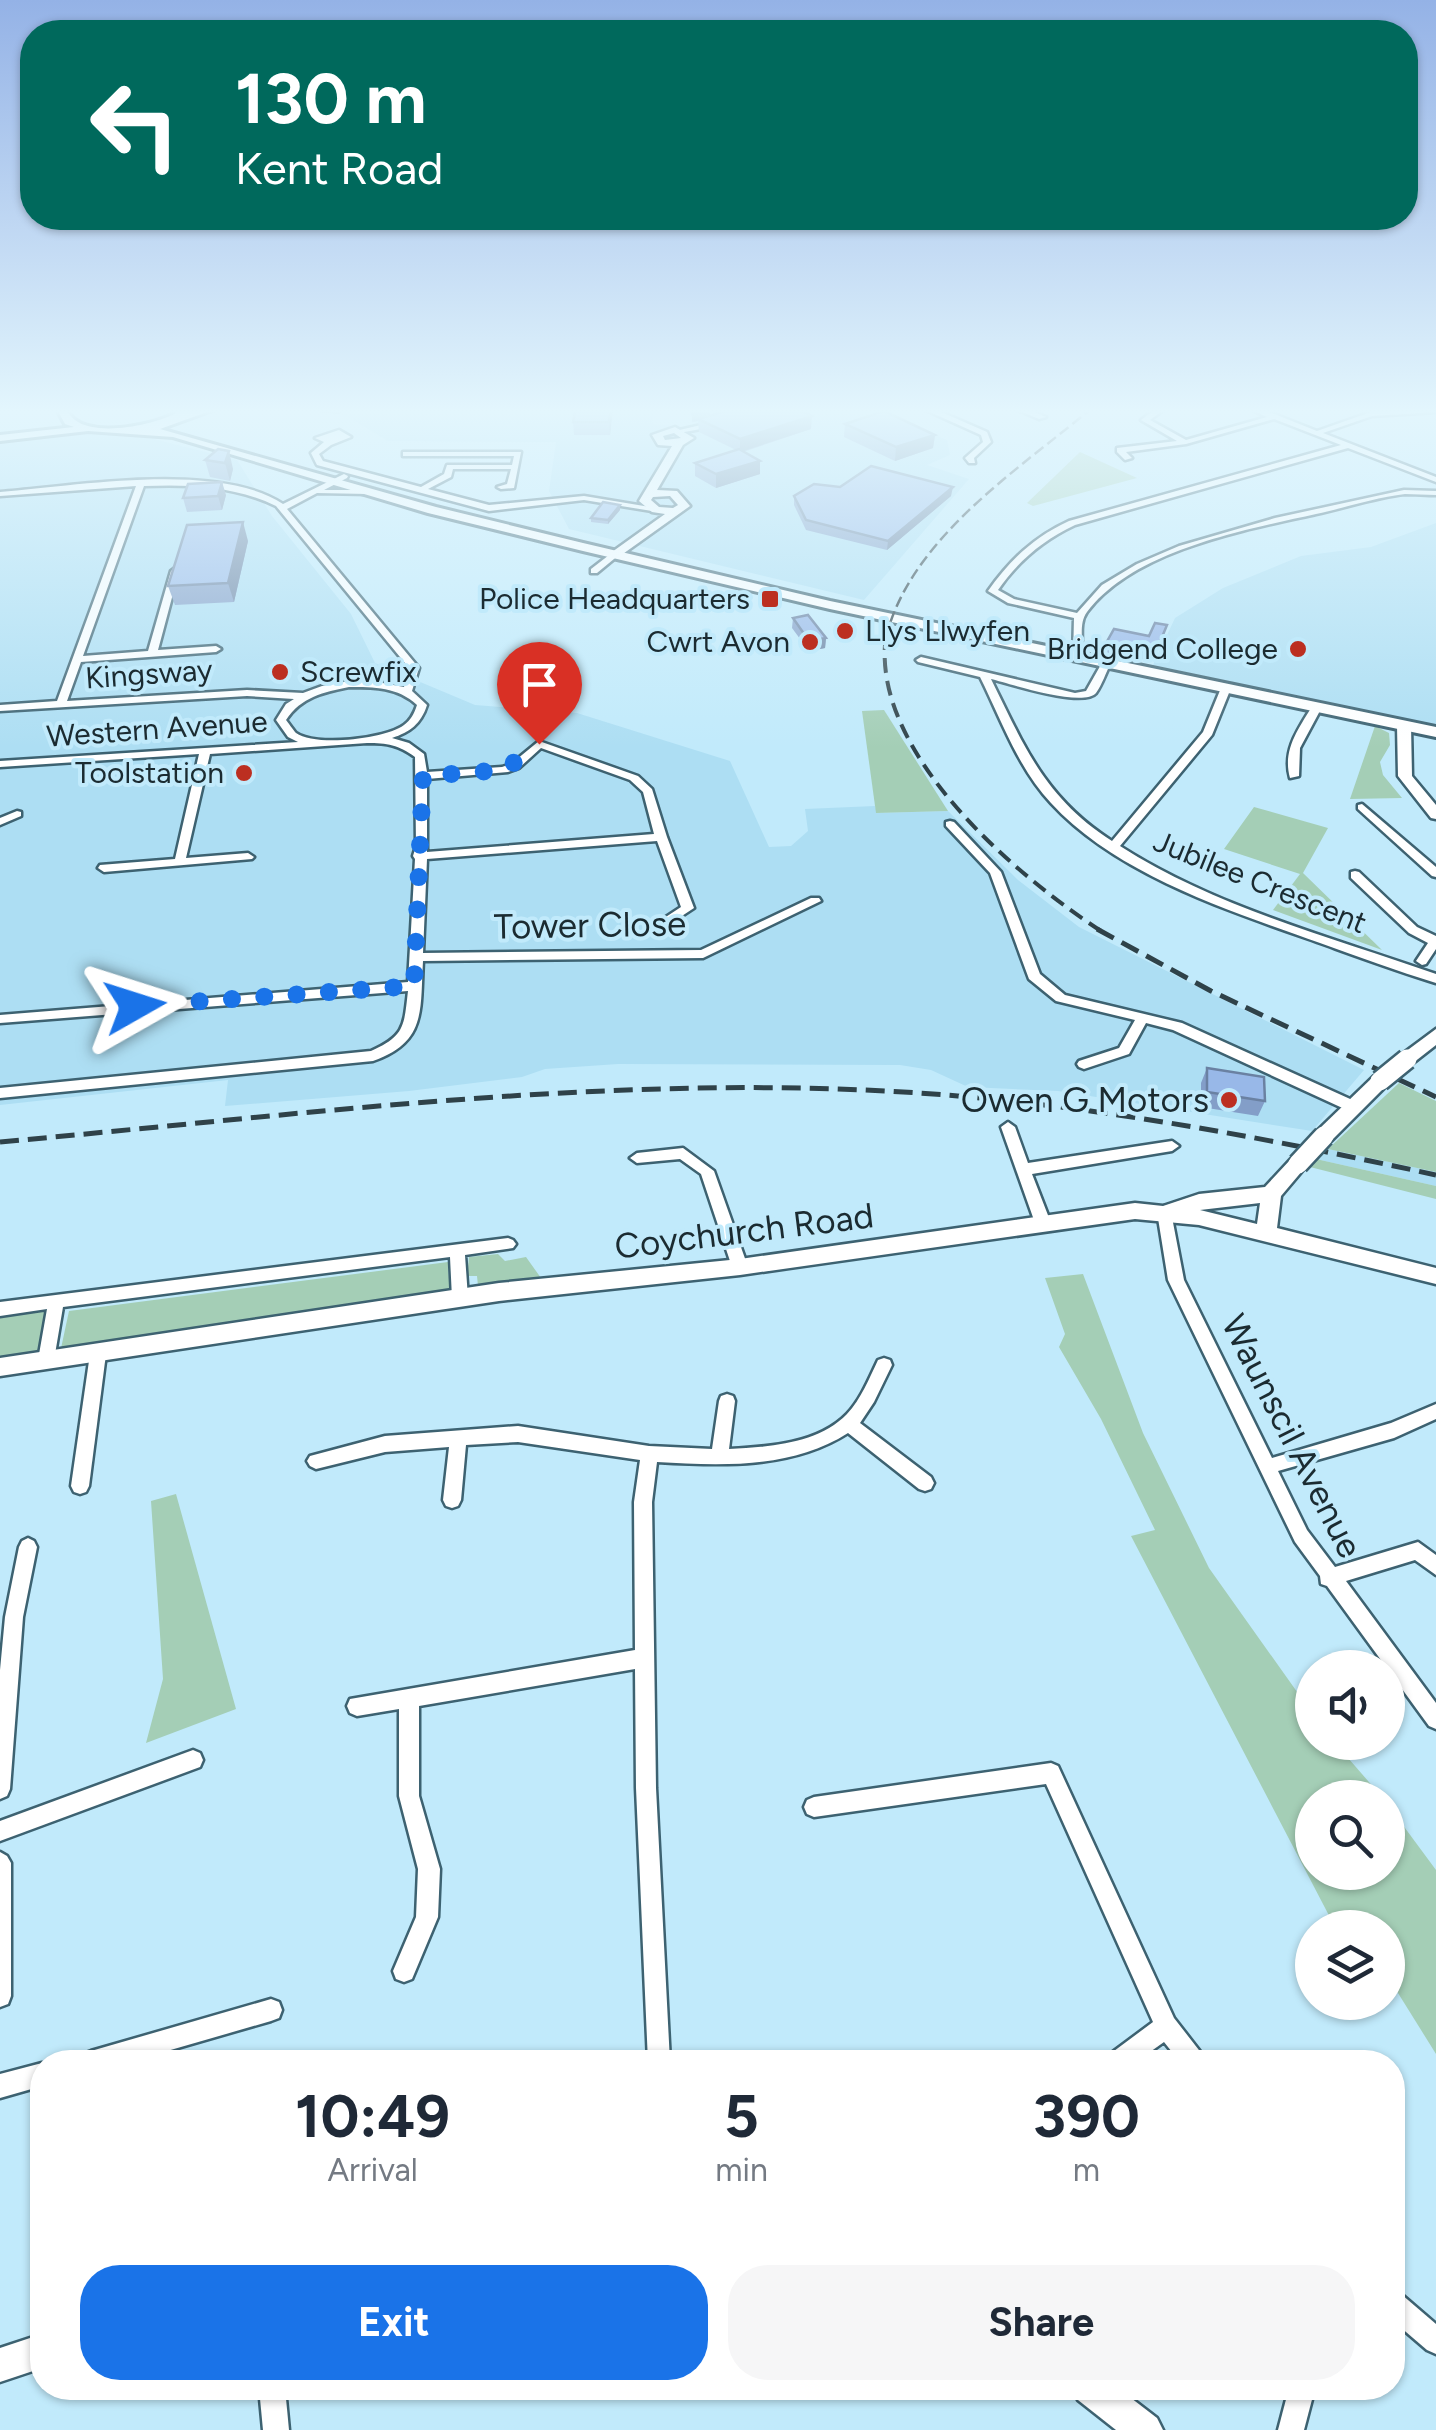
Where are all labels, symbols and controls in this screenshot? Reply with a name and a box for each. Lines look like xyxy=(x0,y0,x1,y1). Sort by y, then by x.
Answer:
text: 130 m xyxy=(235,56,427,141)
icon: left xyxy=(70,60,200,190)
text: Kent Road xyxy=(235,141,443,195)
place label: Police Headquarters xyxy=(479,580,750,617)
marker: Police Headquarters xyxy=(759,588,781,610)
place label: Llys Llwyfen xyxy=(865,612,1030,649)
marker: Llys Llwyfen xyxy=(834,620,856,642)
place label: Cwrt Avon xyxy=(647,623,790,660)
place label: Bridgend College xyxy=(1047,630,1278,667)
marker: Cwrt Avon xyxy=(799,631,821,653)
marker: Bridgend College xyxy=(1287,638,1309,660)
pin xyxy=(497,642,582,745)
street label: Kingsway xyxy=(84,651,214,696)
place label: Screwfix xyxy=(300,653,417,690)
icon: arrive xyxy=(512,657,567,712)
marker: Screwfix xyxy=(269,661,291,683)
street label: Western Avenue xyxy=(45,702,269,755)
place label: Toolstation xyxy=(75,754,224,791)
marker: Toolstation xyxy=(233,762,255,784)
street label: Jubilee Crescent xyxy=(1148,822,1372,941)
street label: Tower Close xyxy=(494,902,686,948)
position arrow xyxy=(83,954,187,1058)
place label: Owen G Motors xyxy=(961,1079,1209,1121)
marker: Owen G Motors xyxy=(1218,1089,1240,1111)
street label: Coychurch Road xyxy=(612,1194,876,1268)
street label: Waunscil Avenue xyxy=(1213,1307,1371,1565)
map controls xyxy=(1295,1650,1405,2020)
button: sound xyxy=(1295,1650,1405,1760)
button: search xyxy=(1295,1780,1405,1890)
button: layers xyxy=(1295,1910,1405,2020)
text: 10:49 xyxy=(295,2080,450,2152)
text: 5 xyxy=(724,2080,759,2152)
text: 390 xyxy=(1033,2080,1140,2152)
text: Arrival xyxy=(327,2151,418,2189)
text: min xyxy=(715,2151,768,2189)
text: m xyxy=(1073,2151,1100,2189)
button: Exit xyxy=(80,2265,708,2380)
button: Share xyxy=(728,2265,1355,2380)

